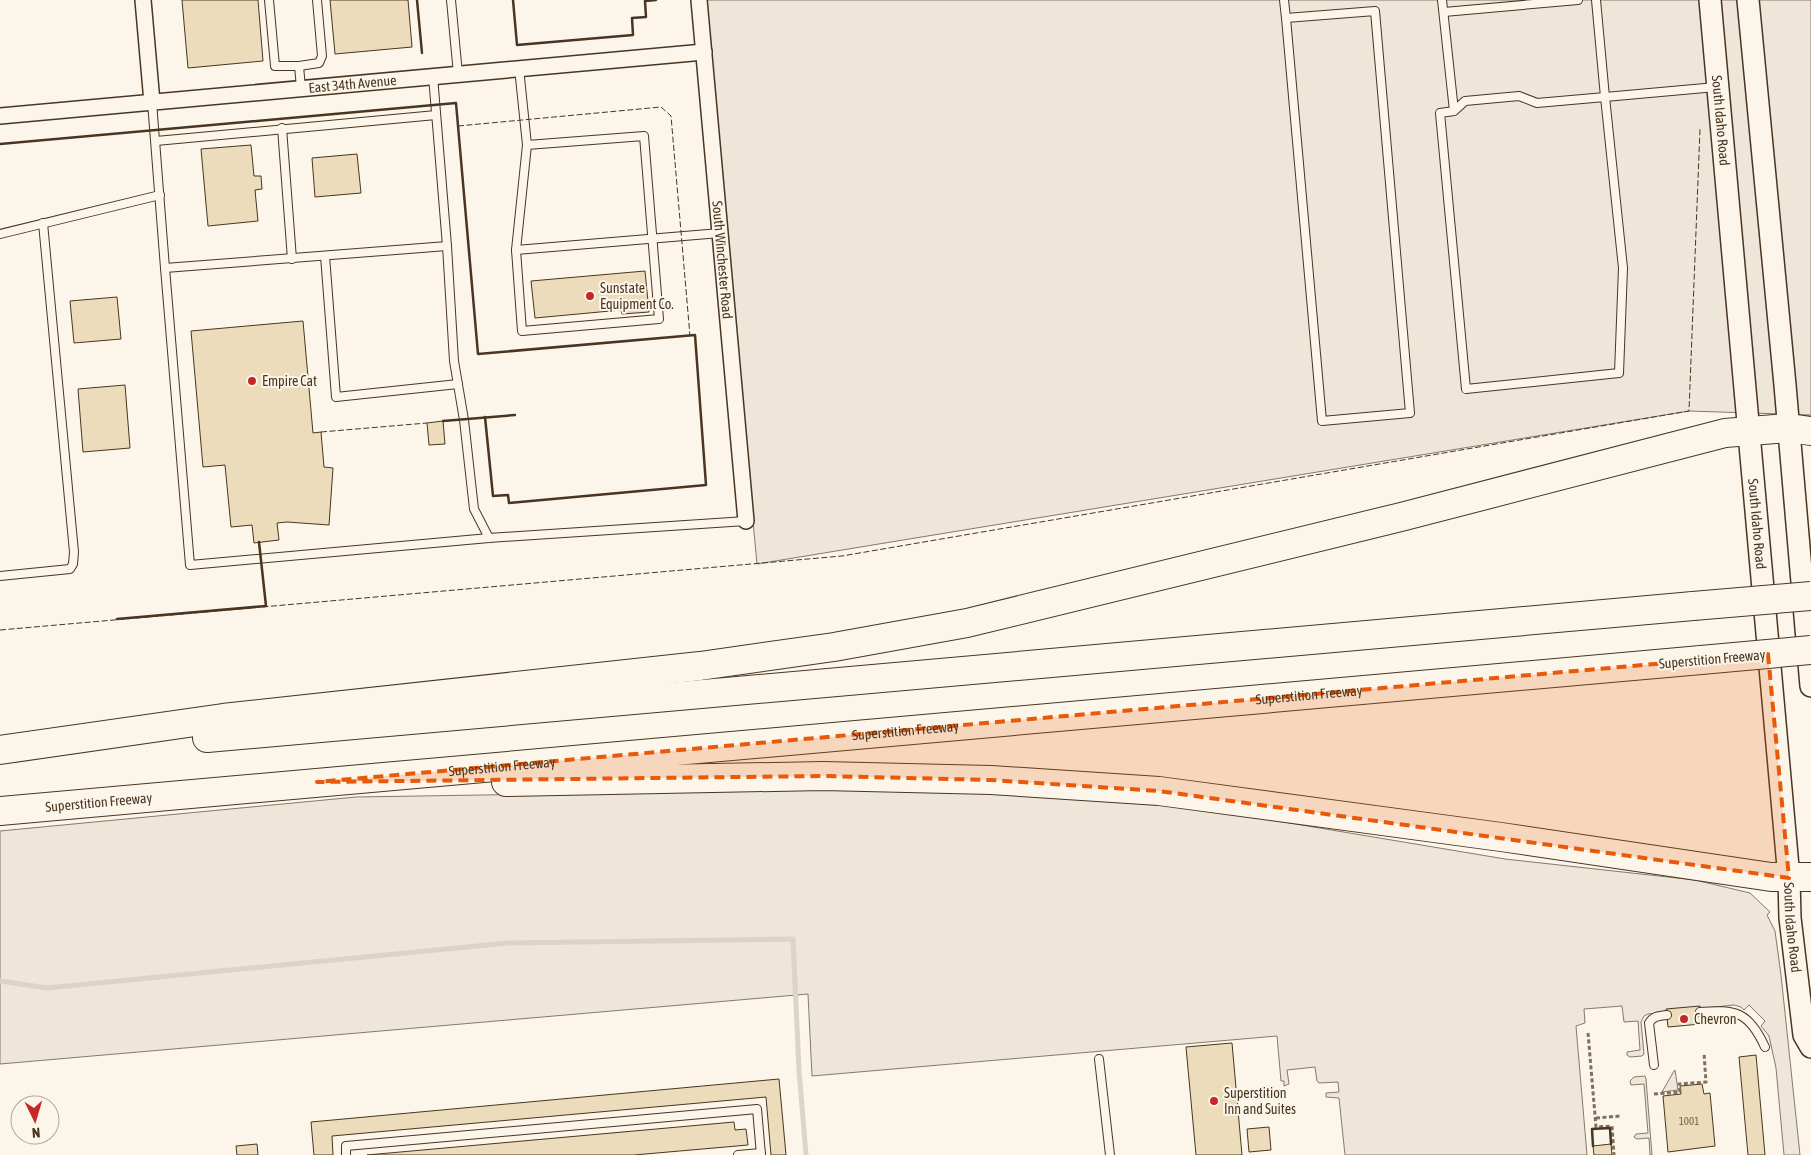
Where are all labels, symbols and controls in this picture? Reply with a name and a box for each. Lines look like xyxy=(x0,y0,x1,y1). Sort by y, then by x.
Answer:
street label: East 34th Avenue xyxy=(308,72,397,96)
street label: South Idaho Road xyxy=(1709,75,1733,166)
street label: South Winchester Road xyxy=(709,200,736,320)
place label: Sunstate Equipment Co. xyxy=(600,280,674,312)
marker: Sunstate Equipment Co. xyxy=(584,290,596,302)
place label: Empire Cat xyxy=(262,373,317,389)
marker: Empire Cat xyxy=(246,375,258,387)
street label: South Idaho Road xyxy=(1745,478,1769,570)
street label: Superstition Freeway xyxy=(1658,646,1766,672)
street label: Superstition Freeway xyxy=(1255,682,1363,708)
street label: Superstition Freeway xyxy=(851,718,960,743)
street label: Superstition Freeway xyxy=(448,754,556,779)
street label: Superstition Freeway xyxy=(45,790,153,815)
street label: South Idaho Road xyxy=(1781,882,1804,973)
place label: Chevron xyxy=(1694,1011,1737,1027)
marker: Chevron xyxy=(1678,1013,1690,1025)
place label: Superstition Inn and Suites xyxy=(1224,1085,1296,1117)
north arrow xyxy=(10,1095,60,1145)
marker: Superstition Inn and Suites xyxy=(1208,1095,1220,1107)
house number: 1001 xyxy=(1679,1115,1699,1127)
text: N xyxy=(31,1125,41,1141)

